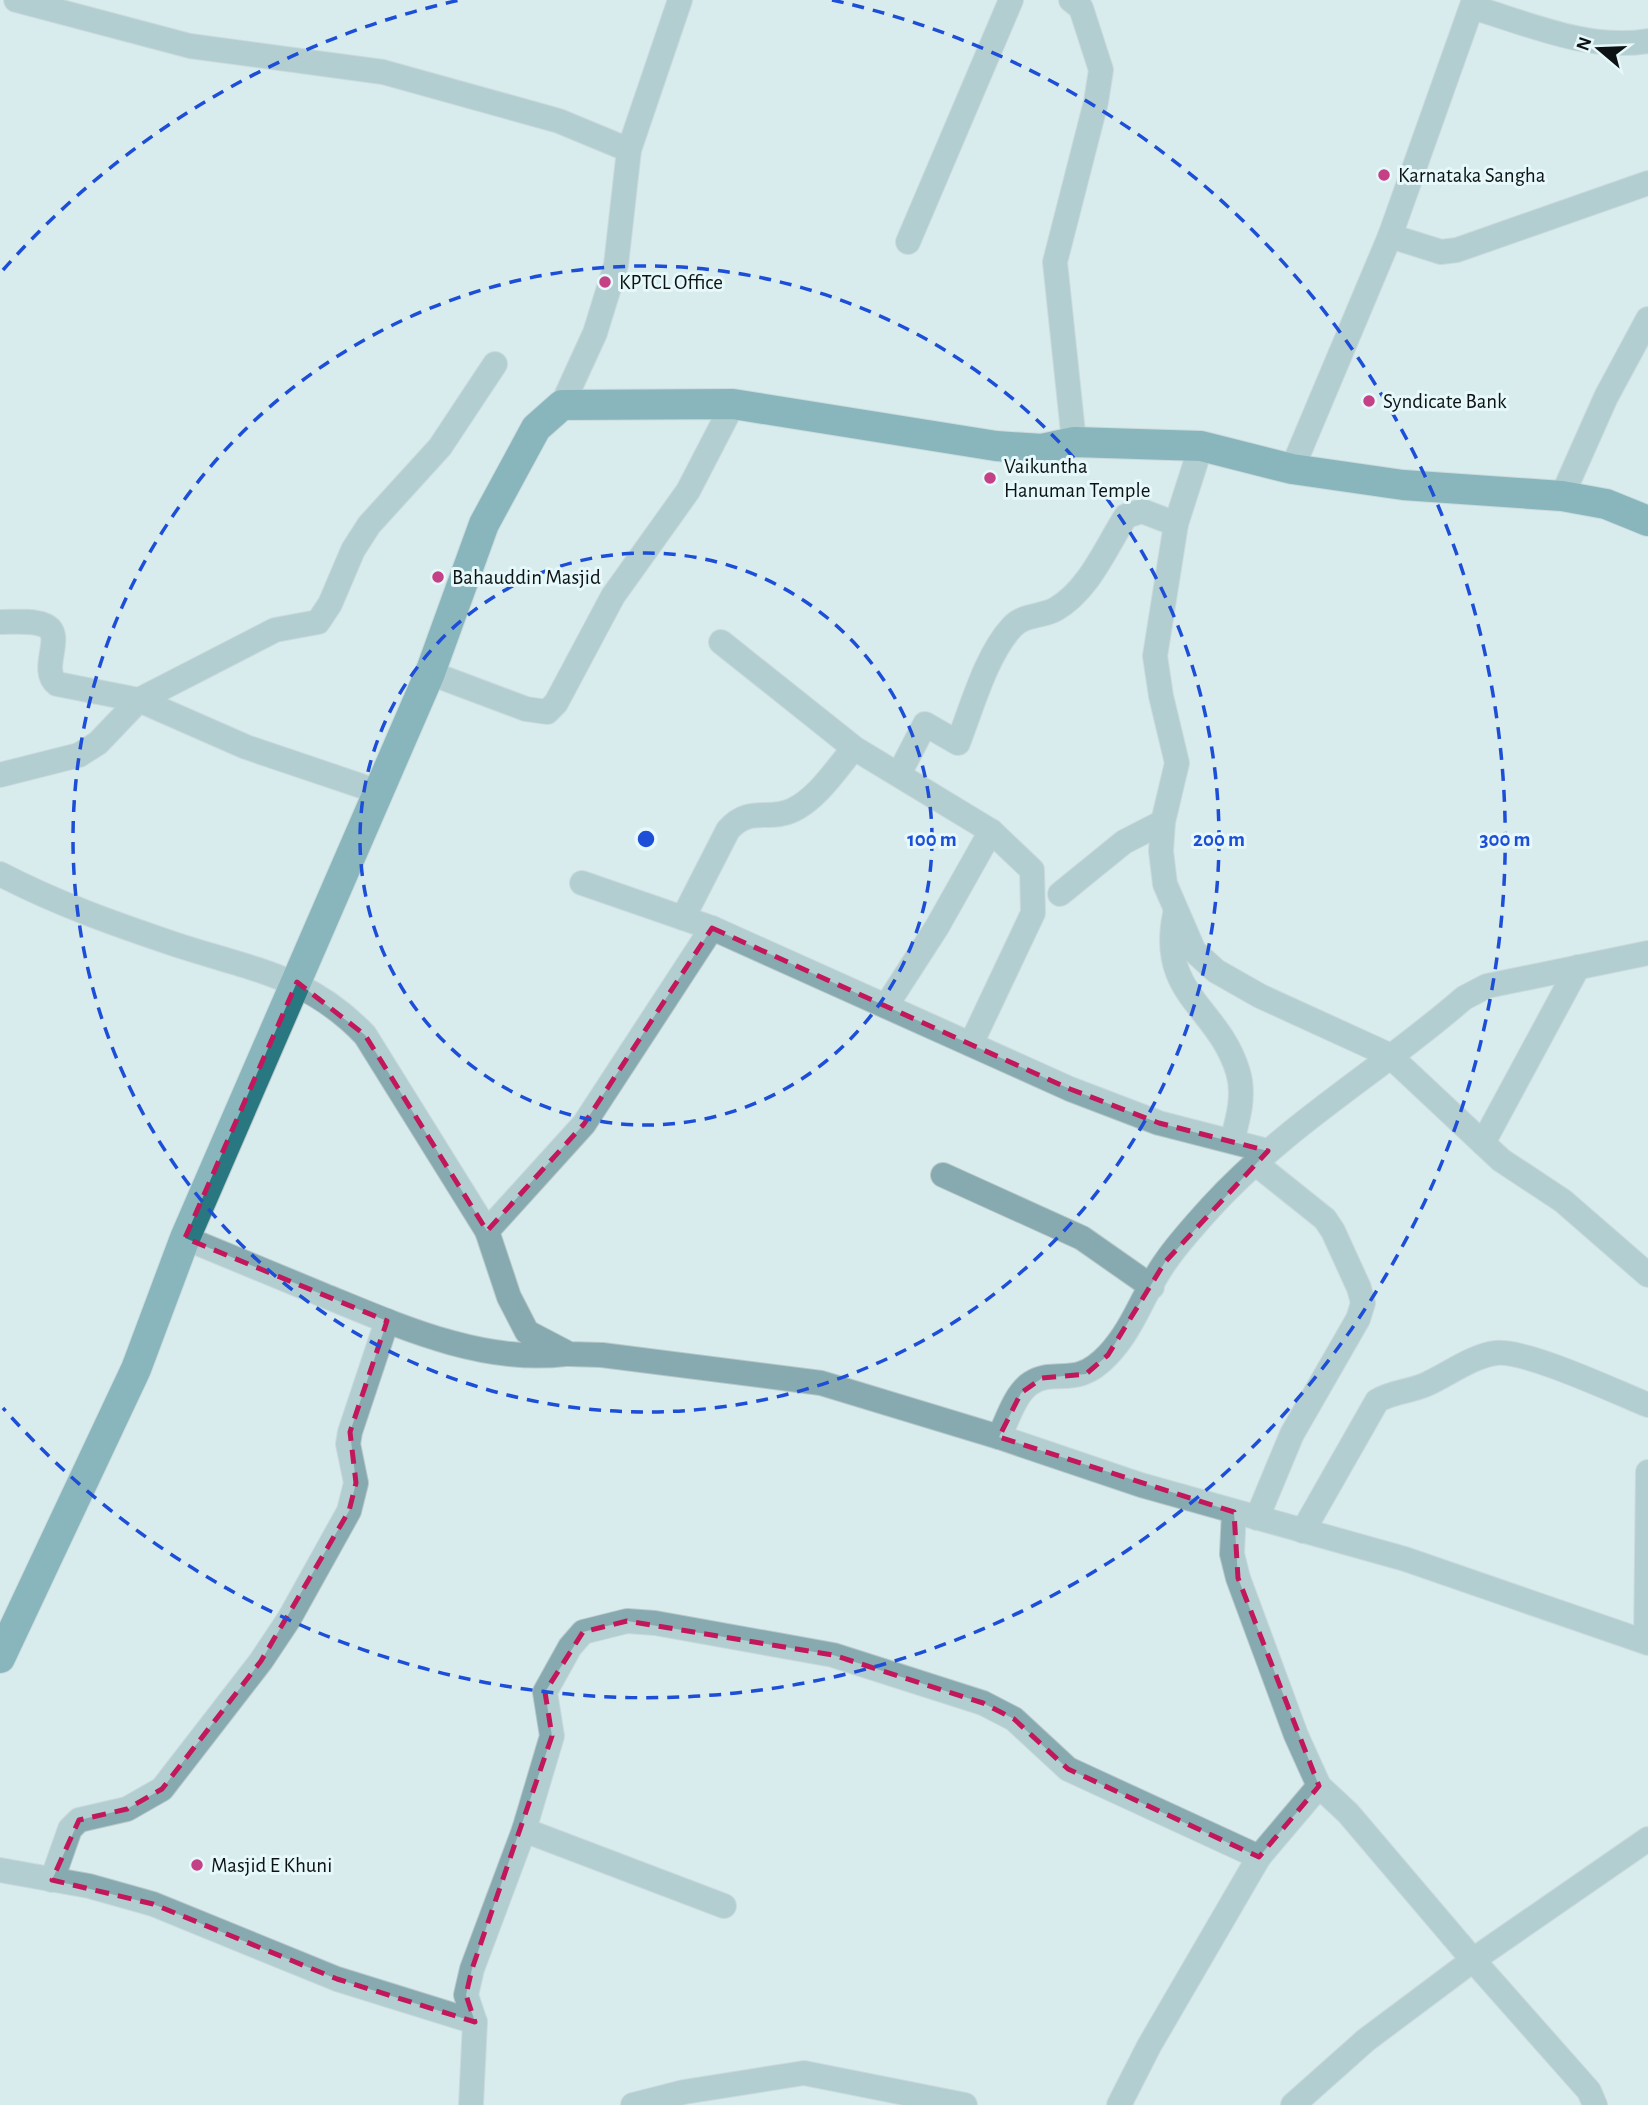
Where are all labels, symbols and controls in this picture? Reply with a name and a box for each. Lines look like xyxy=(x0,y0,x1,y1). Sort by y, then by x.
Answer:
north arrow xyxy=(1564,14,1634,84)
text: N xyxy=(1573,35,1595,53)
place label: Karnataka Sangha xyxy=(1398,165,1546,186)
marker: Karnataka Sangha xyxy=(1376,167,1392,183)
place label: KPTCL Office xyxy=(619,272,723,293)
marker: KPTCL Office xyxy=(597,274,613,290)
place label: Syndicate Bank xyxy=(1383,391,1507,412)
marker: Syndicate Bank xyxy=(1361,393,1377,409)
place label: Vaikuntha Hanuman Temple xyxy=(1004,456,1150,501)
marker: Vaikuntha Hanuman Temple xyxy=(982,470,998,486)
place label: Bahauddin Masjid xyxy=(452,567,601,588)
marker: Bahauddin Masjid xyxy=(430,569,446,585)
centre of rings xyxy=(634,827,658,851)
text: 100 m xyxy=(907,829,957,850)
text: 200 m xyxy=(1193,829,1245,850)
text: 300 m xyxy=(1479,829,1531,850)
place label: Masjid E Khuni xyxy=(211,1855,332,1876)
marker: Masjid E Khuni xyxy=(189,1857,205,1873)

